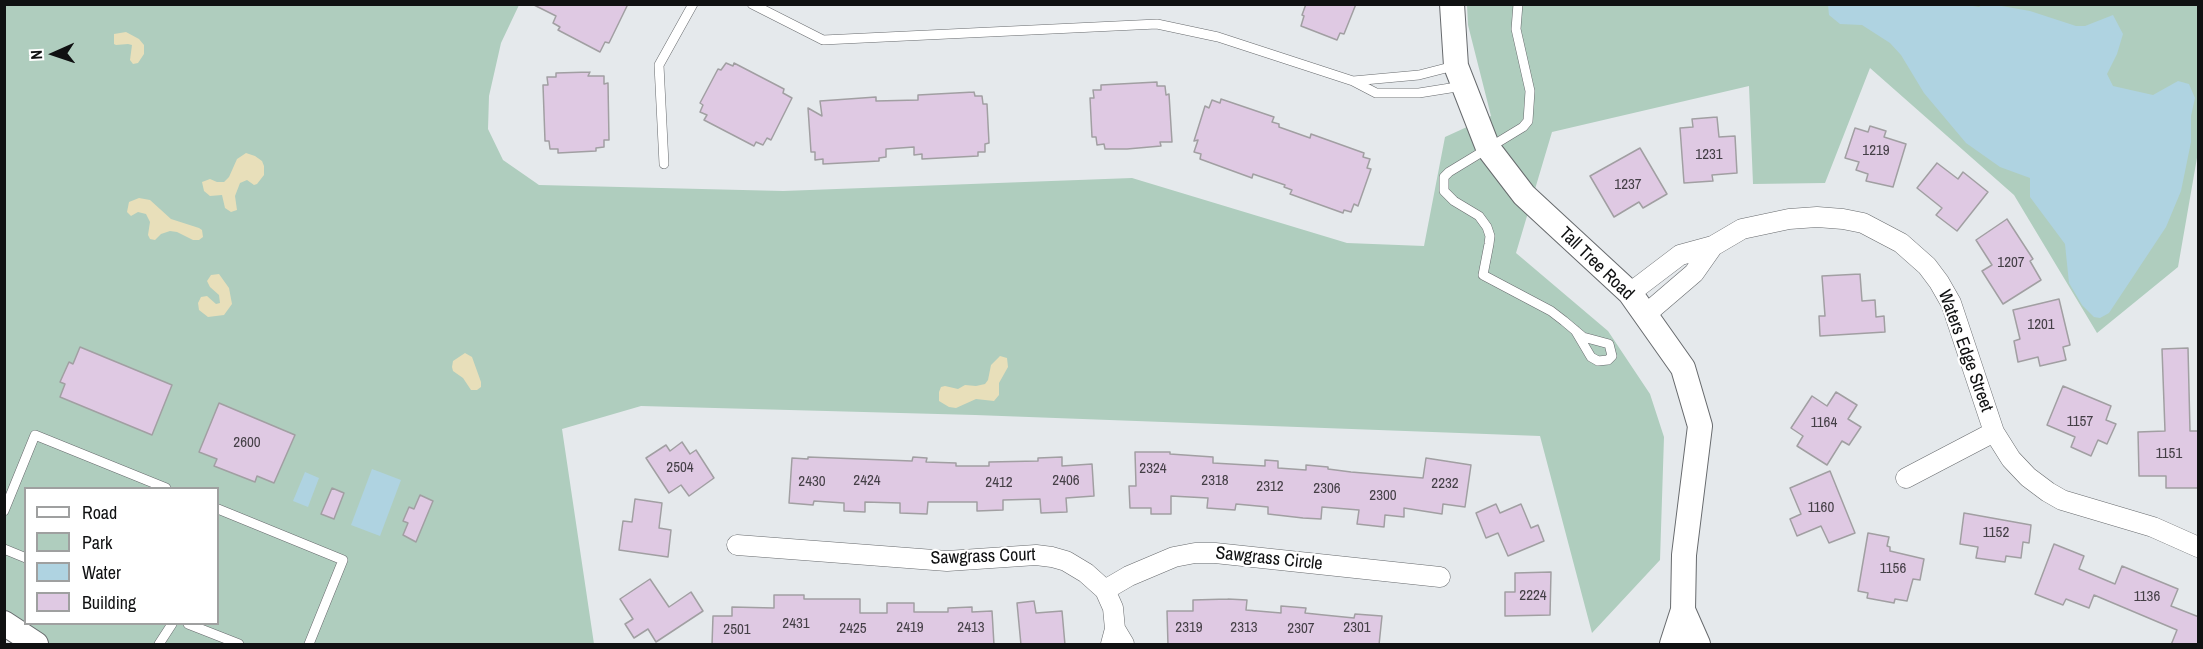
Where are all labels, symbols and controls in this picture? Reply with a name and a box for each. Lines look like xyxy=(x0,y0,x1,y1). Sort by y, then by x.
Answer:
north arrow xyxy=(24,24,84,84)
text: N xyxy=(25,50,47,60)
house number: 1219 xyxy=(1862,142,1890,160)
house number: 1231 xyxy=(1695,146,1723,164)
house number: 1237 xyxy=(1614,176,1642,194)
street label: Tall Tree Road xyxy=(1554,223,1638,305)
house number: 1207 xyxy=(1997,254,2025,272)
street label: Waters Edge Street xyxy=(1933,287,1997,415)
house number: 1201 xyxy=(2027,316,2055,334)
house number: 1157 xyxy=(2067,413,2093,431)
house number: 1164 xyxy=(1811,414,1837,432)
house number: 2600 xyxy=(233,434,261,452)
house number: 1151 xyxy=(2156,445,2182,463)
house number: 2504 xyxy=(666,459,694,477)
house number: 2324 xyxy=(1139,460,1167,478)
house number: 2424 xyxy=(853,472,881,490)
house number: 2406 xyxy=(1052,472,1080,490)
house number: 2318 xyxy=(1201,472,1229,490)
house number: 2430 xyxy=(798,473,826,491)
house number: 2412 xyxy=(985,474,1013,492)
house number: 2232 xyxy=(1431,475,1459,493)
house number: 2312 xyxy=(1256,478,1284,496)
house number: 2306 xyxy=(1313,480,1341,498)
legend xyxy=(24,487,219,625)
house number: 2300 xyxy=(1369,487,1397,505)
house number: 1160 xyxy=(1808,499,1834,517)
text: Road xyxy=(82,500,117,525)
house number: 1152 xyxy=(1983,524,2009,542)
text: Park xyxy=(82,530,112,555)
street label: Sawgrass Circle xyxy=(1214,543,1324,575)
street label: Sawgrass Court xyxy=(930,544,1036,570)
text: Water xyxy=(82,560,121,585)
house number: 1156 xyxy=(1880,560,1906,578)
house number: 2224 xyxy=(1519,587,1547,605)
house number: 1136 xyxy=(2134,588,2160,606)
text: Building xyxy=(82,590,136,615)
house number: 2431 xyxy=(782,615,810,633)
house number: 2419 xyxy=(896,619,924,637)
house number: 2413 xyxy=(957,619,985,637)
house number: 2319 xyxy=(1175,619,1203,637)
house number: 2313 xyxy=(1230,619,1258,637)
house number: 2301 xyxy=(1343,619,1371,637)
house number: 2425 xyxy=(839,620,867,638)
house number: 2307 xyxy=(1287,620,1315,638)
house number: 2501 xyxy=(723,621,751,639)

